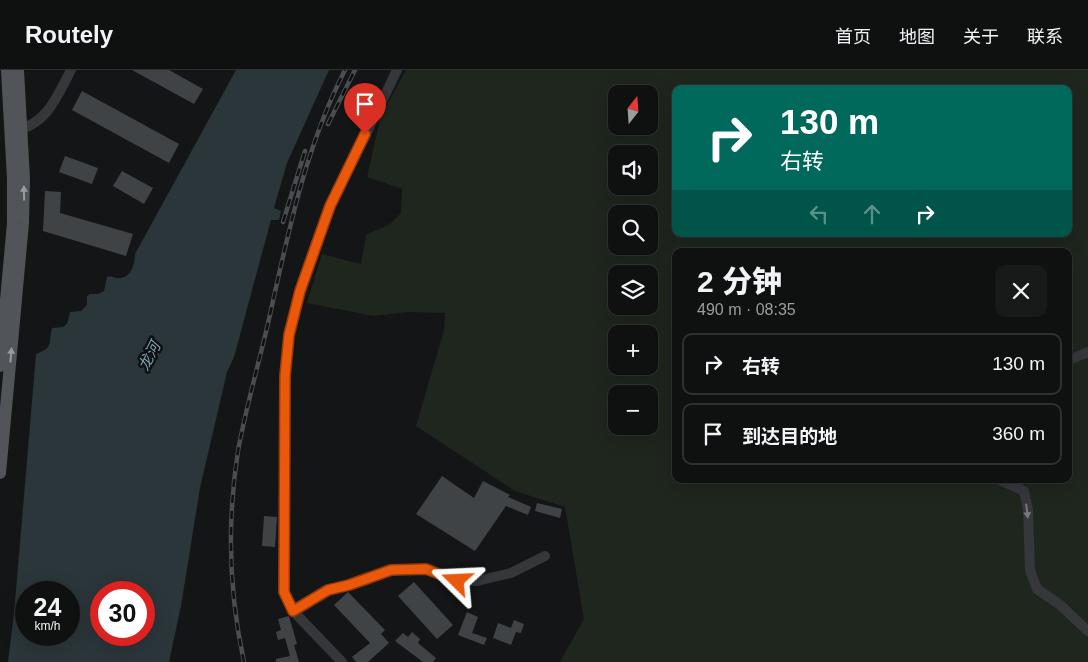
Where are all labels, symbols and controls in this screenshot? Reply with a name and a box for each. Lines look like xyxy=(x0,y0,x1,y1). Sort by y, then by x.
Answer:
text: Routely xyxy=(25,21,113,48)
text: 首页 xyxy=(835,27,871,47)
text: 地图 xyxy=(899,27,935,47)
text: 关于 xyxy=(963,27,999,47)
text: 联系 xyxy=(1027,27,1063,47)
pin xyxy=(344,83,386,134)
north arrow xyxy=(608,85,658,135)
map controls xyxy=(608,85,658,435)
icon: arrive xyxy=(351,90,379,118)
text: 130 m xyxy=(780,102,879,141)
icon: right xyxy=(697,105,762,170)
button: sound xyxy=(608,145,658,195)
text: 右转 xyxy=(780,149,824,174)
one-way arrow xyxy=(20,184,28,200)
icon: left xyxy=(805,200,833,228)
icon: ahead xyxy=(858,200,886,228)
icon: right xyxy=(911,200,939,228)
button: search xyxy=(608,205,658,255)
button: layers xyxy=(608,265,658,315)
text: 2 分钟 xyxy=(697,265,782,298)
button: close xyxy=(995,265,1047,317)
text: 490 m · 08:35 xyxy=(697,301,796,318)
button: + xyxy=(608,325,658,375)
water label: 龙河 xyxy=(135,336,165,373)
one-way arrow xyxy=(7,346,15,362)
icon: right xyxy=(699,350,727,378)
text: 130 m xyxy=(992,353,1045,374)
text: 右转 xyxy=(742,356,780,377)
button: − xyxy=(608,385,658,435)
icon: arrive xyxy=(699,420,727,448)
text: 360 m xyxy=(992,423,1045,444)
text: 到达目的地 xyxy=(742,426,837,447)
one-way arrow xyxy=(1023,503,1031,519)
position arrow xyxy=(430,554,482,606)
speed limit sign: 30 xyxy=(90,581,155,646)
text: 24 xyxy=(34,593,61,621)
text: km/h xyxy=(34,619,61,633)

